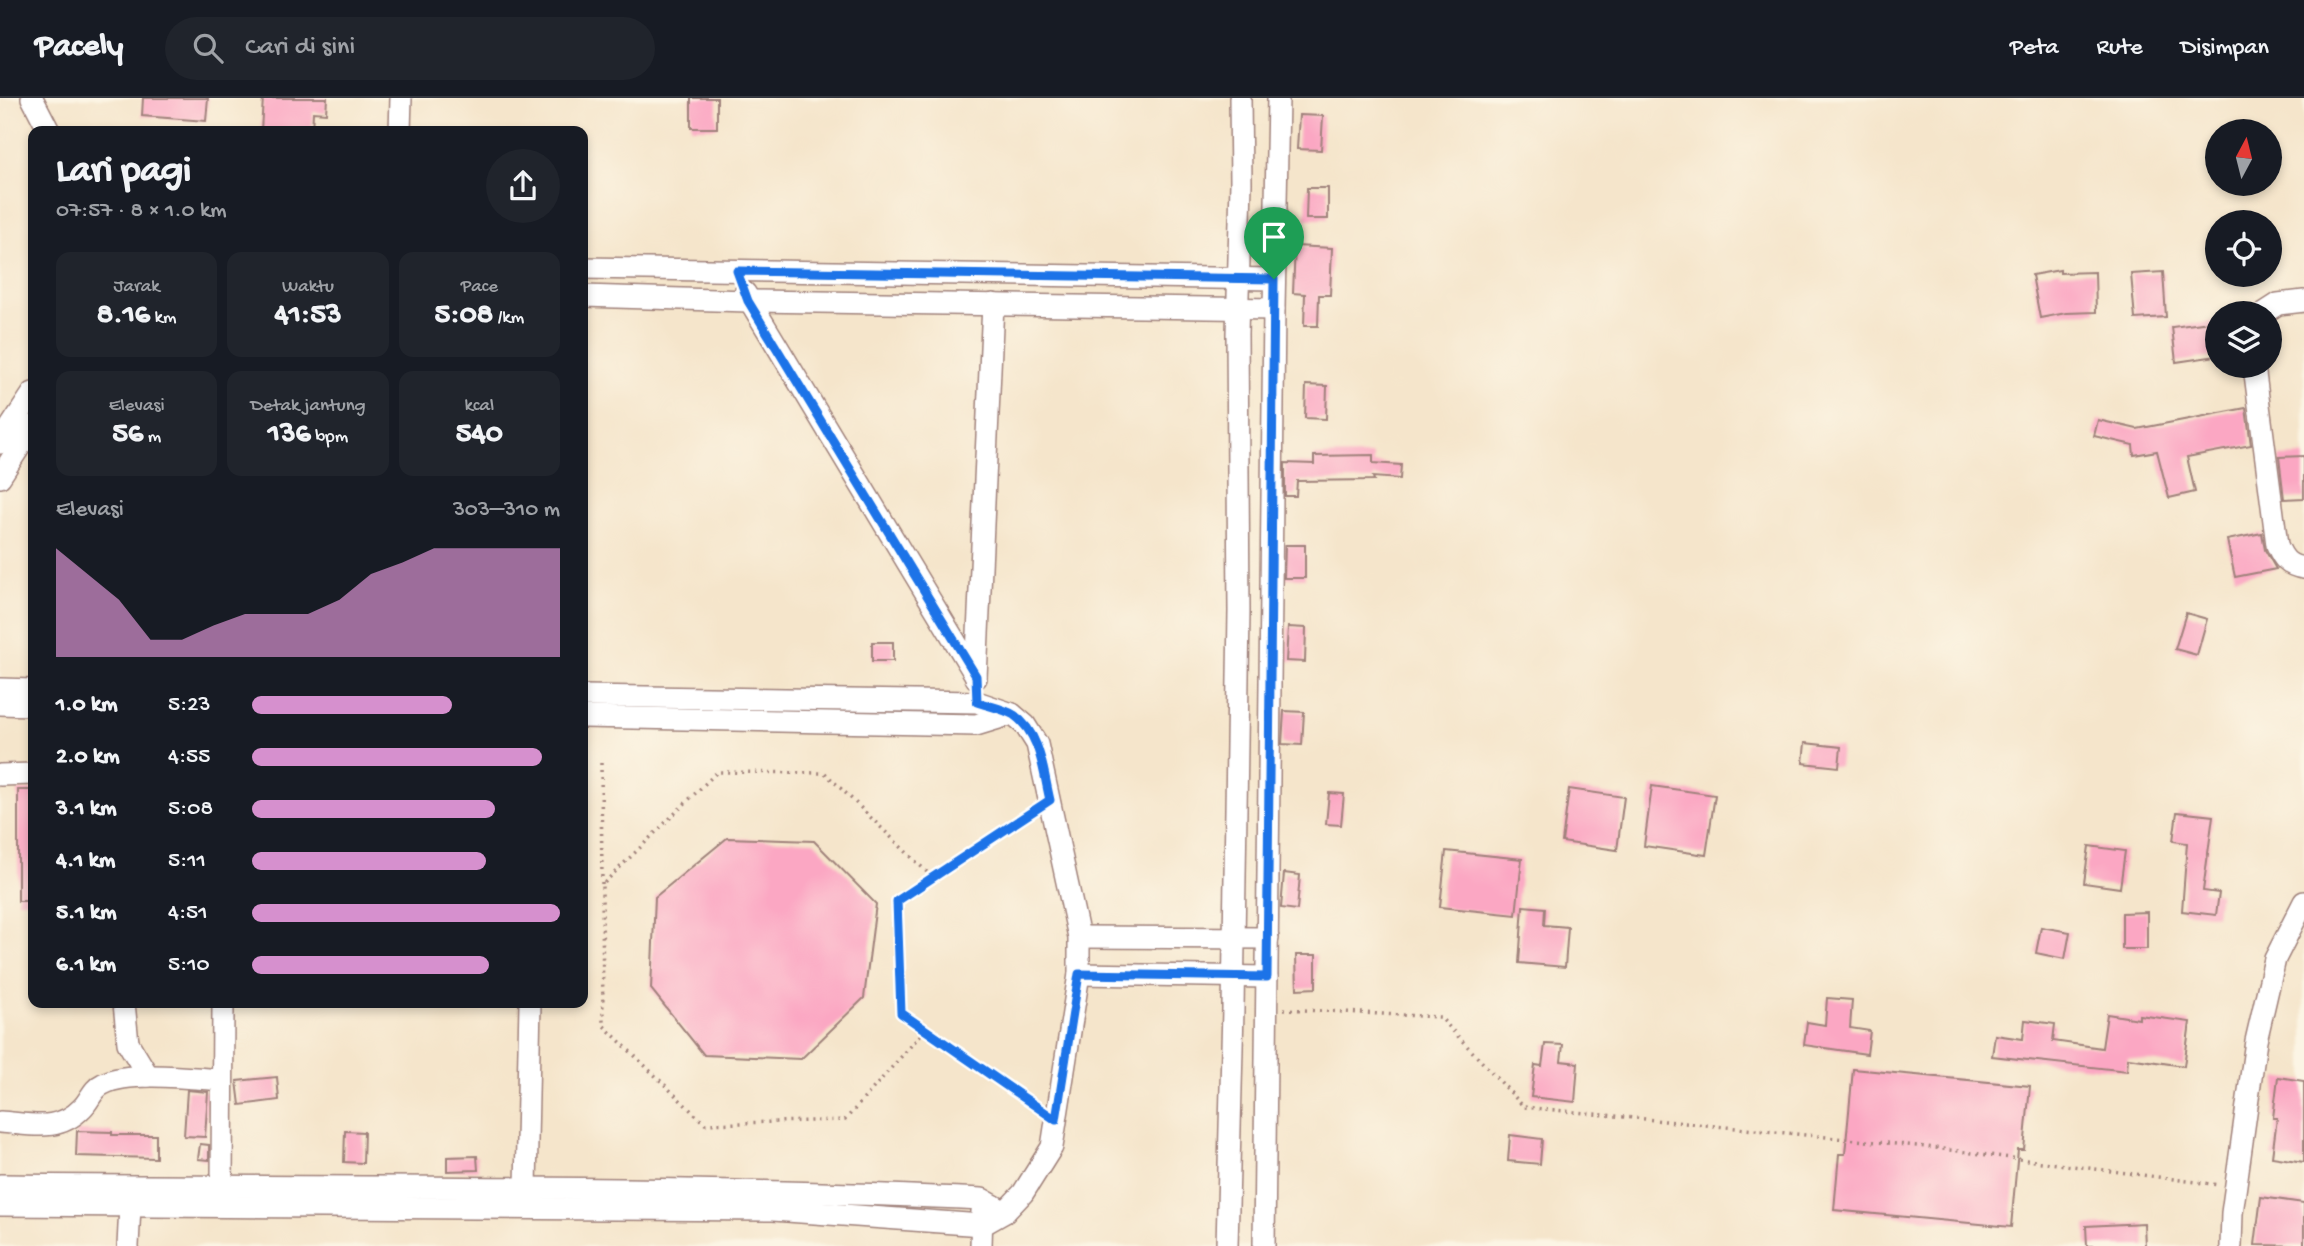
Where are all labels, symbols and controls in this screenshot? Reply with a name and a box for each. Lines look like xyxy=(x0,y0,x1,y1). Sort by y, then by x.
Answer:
search box xyxy=(165,17,655,80)
text: Pacely xyxy=(35,29,123,67)
icon: search xyxy=(189,29,227,67)
text: Cari di sini xyxy=(245,33,355,64)
text: Peta xyxy=(2010,34,2059,63)
text: Rute xyxy=(2097,34,2143,63)
text: Disimpan xyxy=(2181,34,2269,63)
north arrow xyxy=(2205,119,2282,196)
map controls xyxy=(2205,119,2282,378)
button: share xyxy=(486,149,560,223)
text: Lari pagi xyxy=(56,150,191,194)
text: 07:57 · 8 × 1.0 km xyxy=(56,198,227,225)
pin xyxy=(1244,207,1304,279)
button: locate xyxy=(2205,210,2282,287)
icon: arrive xyxy=(1255,218,1293,256)
text: Jarak xyxy=(113,276,160,299)
text: Waktu xyxy=(282,276,334,299)
text: Pace xyxy=(461,276,498,299)
text: 8.16 xyxy=(97,299,150,334)
text: 41:53 xyxy=(274,299,342,334)
text: 5:08 xyxy=(434,299,493,334)
button: layers xyxy=(2205,301,2282,378)
text: km xyxy=(150,307,176,330)
text: /km xyxy=(493,307,524,330)
text: Elevasi xyxy=(109,395,165,418)
text: Detak jantung xyxy=(250,395,366,418)
text: kcal xyxy=(464,395,494,418)
text: 56 xyxy=(112,418,143,453)
text: 136 xyxy=(268,418,311,453)
text: 540 xyxy=(456,418,503,453)
text: m xyxy=(143,426,161,449)
text: bpm xyxy=(311,426,348,449)
text: Elevasi xyxy=(56,497,124,524)
text: 303–310 m xyxy=(453,497,560,524)
text: 1.0 km xyxy=(56,692,118,719)
text: 5:23 xyxy=(168,692,211,719)
text: 2.0 km xyxy=(56,744,120,771)
text: 4:55 xyxy=(168,744,210,771)
text: 3.1 km xyxy=(56,796,116,823)
text: 5:08 xyxy=(168,796,213,823)
text: 4.1 km xyxy=(56,848,115,875)
text: 5:11 xyxy=(168,848,206,875)
text: 5.1 km xyxy=(56,900,117,927)
text: 4:51 xyxy=(168,900,208,927)
text: 6.1 km xyxy=(56,952,116,979)
text: 5:10 xyxy=(168,952,210,979)

